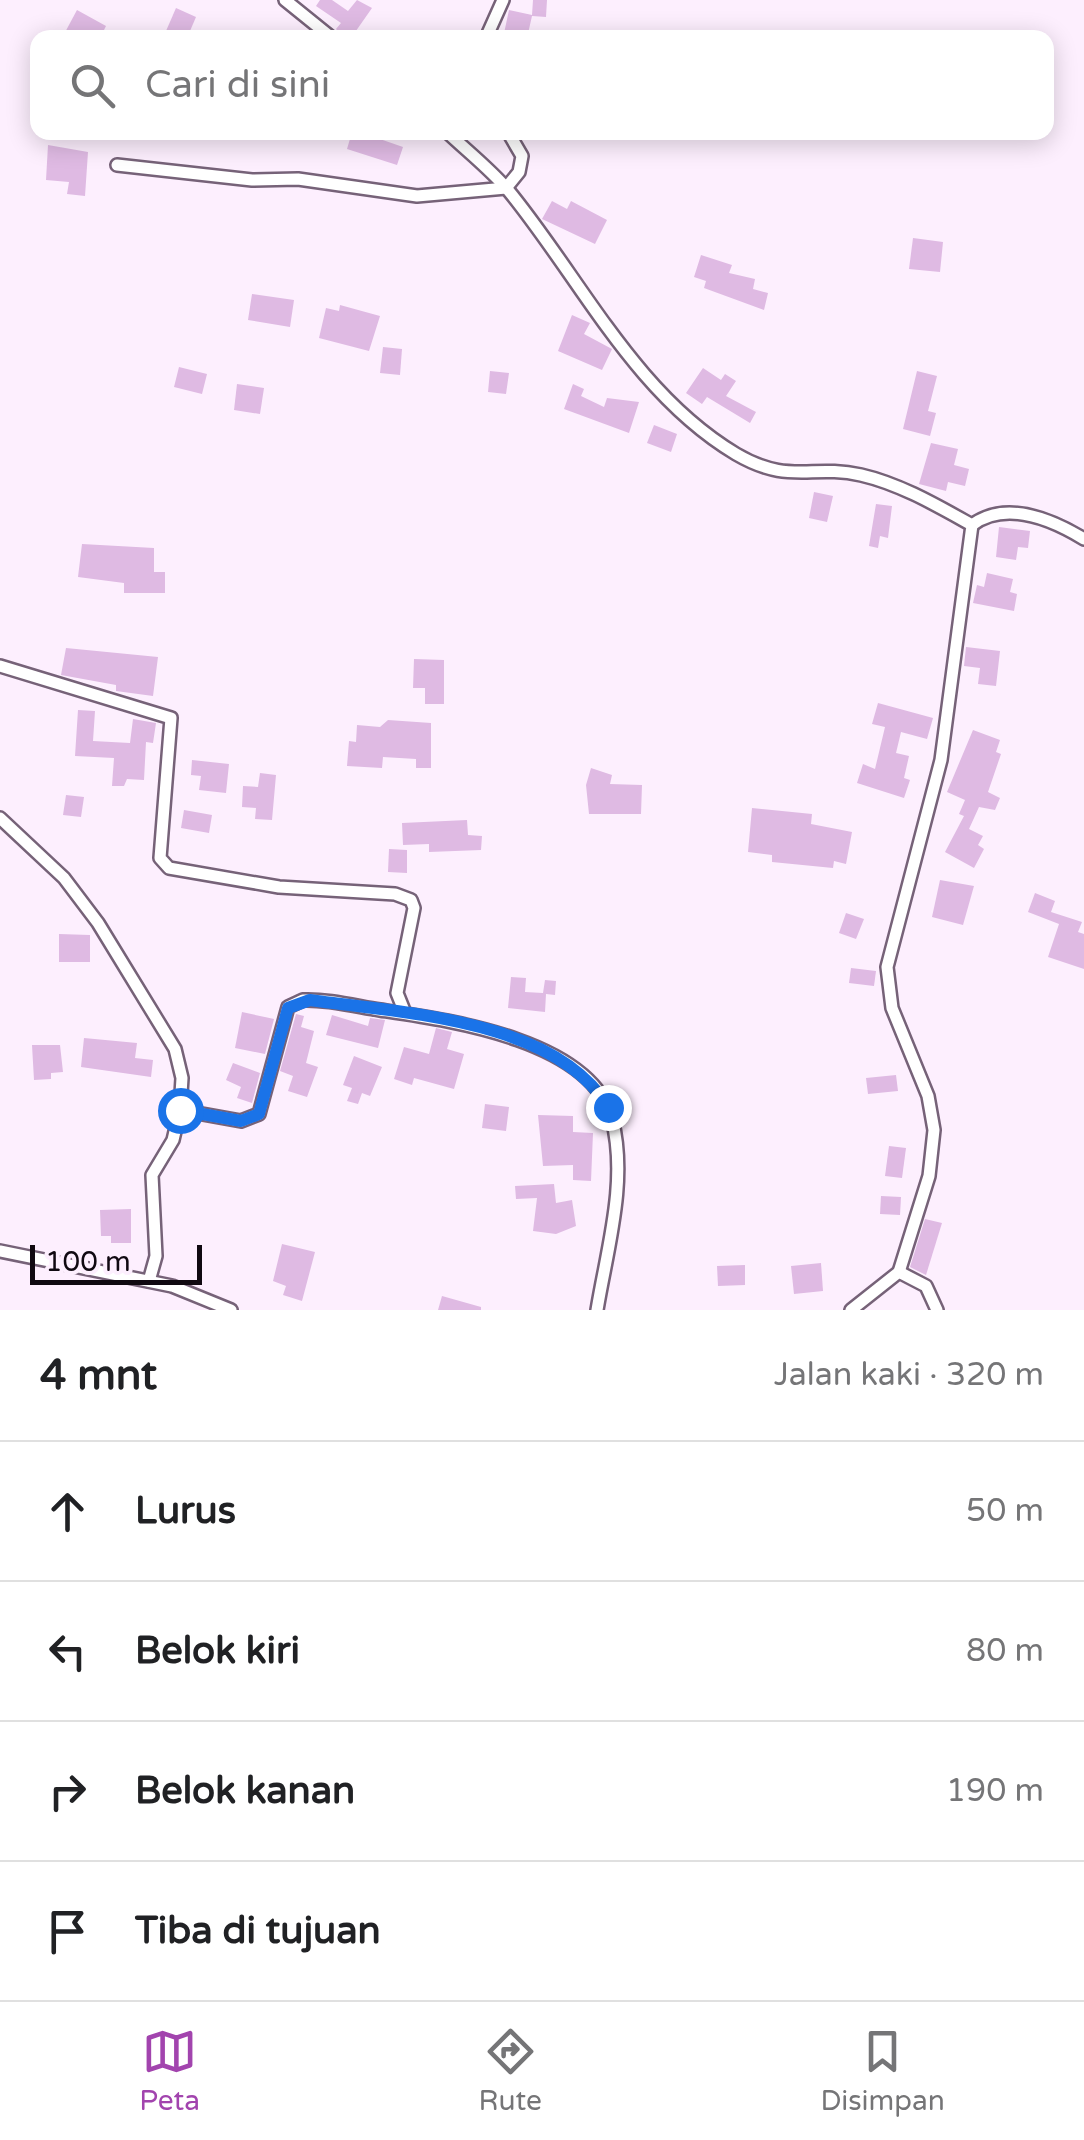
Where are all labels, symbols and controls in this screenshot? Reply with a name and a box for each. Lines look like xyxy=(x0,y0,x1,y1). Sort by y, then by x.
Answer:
search box xyxy=(30,30,1054,140)
icon: search xyxy=(65,58,120,113)
text: Cari di sini xyxy=(145,62,330,108)
route end xyxy=(586,1085,632,1131)
route start xyxy=(158,1088,204,1134)
scale bar xyxy=(30,1240,202,1284)
text: 100 m xyxy=(45,1245,131,1279)
text: 4 mnt xyxy=(40,1350,157,1401)
text: Jalan kaki · 320 m xyxy=(774,1356,1044,1394)
icon: ahead xyxy=(40,1484,95,1539)
text: Lurus xyxy=(135,1488,236,1534)
text: 50 m xyxy=(966,1492,1044,1530)
icon: left xyxy=(40,1624,95,1679)
text: Belok kiri xyxy=(135,1628,300,1674)
text: 80 m xyxy=(966,1632,1044,1670)
icon: right xyxy=(40,1764,95,1819)
text: Belok kanan xyxy=(135,1768,355,1814)
text: 190 m xyxy=(946,1772,1044,1810)
icon: arrive xyxy=(40,1904,95,1959)
text: Tiba di tujuan xyxy=(135,1908,381,1954)
tab: Peta xyxy=(139,2024,200,2118)
tab: Rute xyxy=(479,2024,542,2118)
tab: Disimpan xyxy=(820,2024,945,2118)

